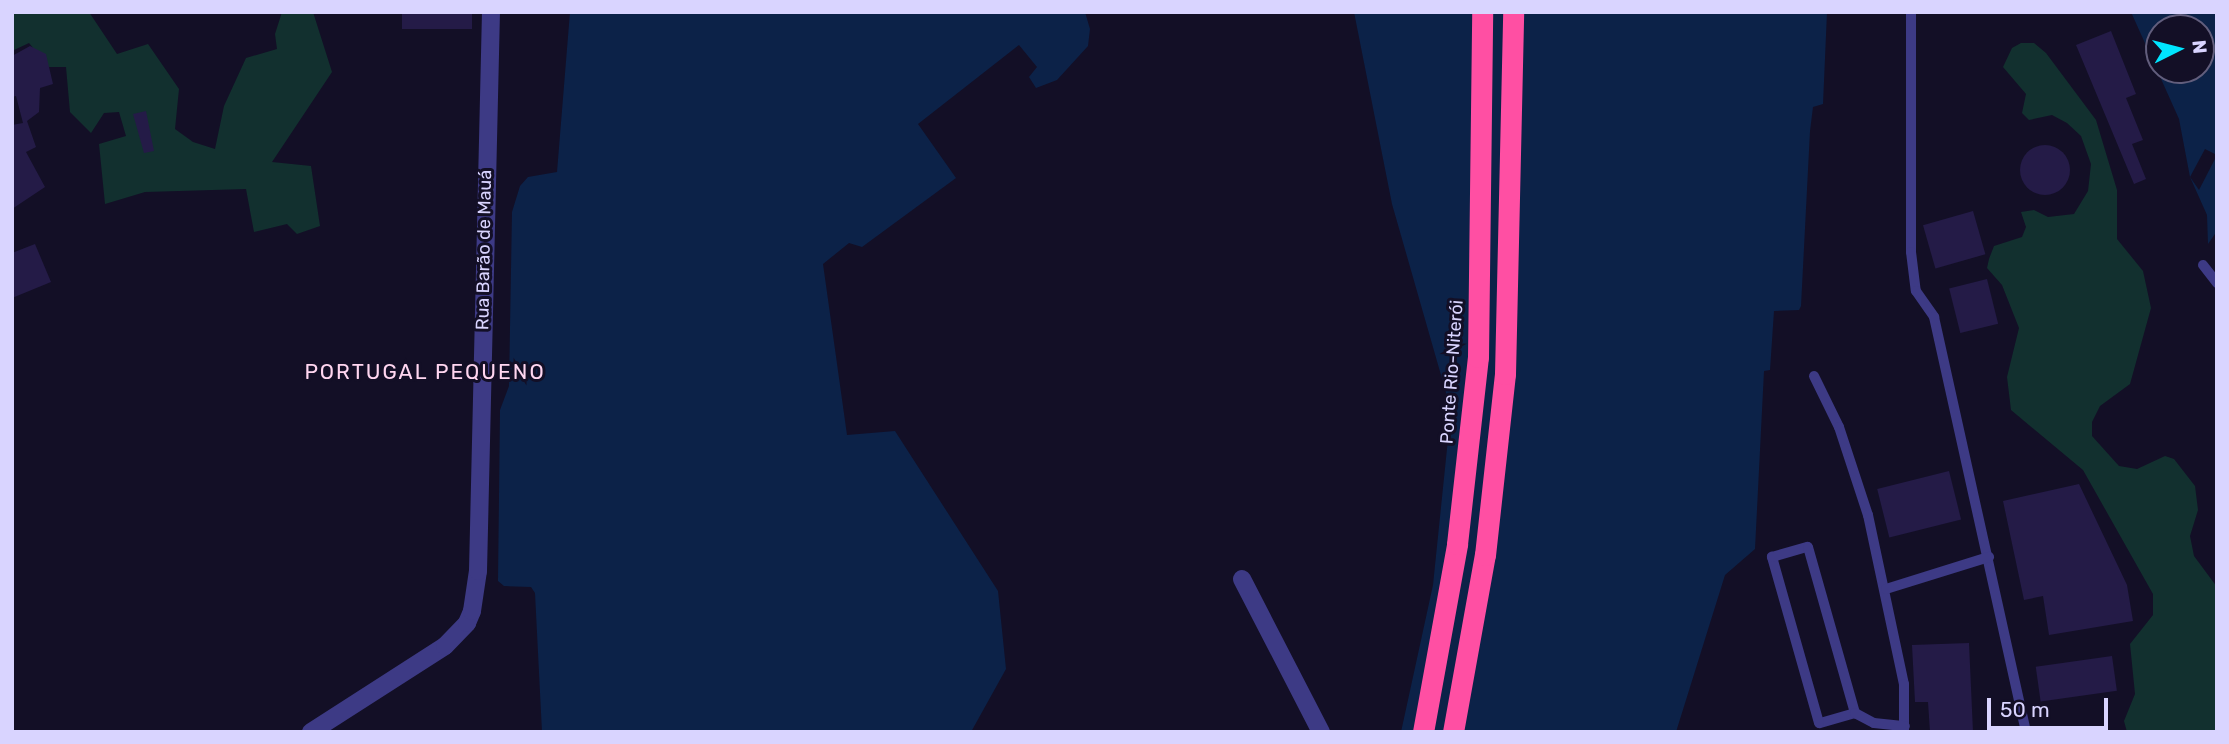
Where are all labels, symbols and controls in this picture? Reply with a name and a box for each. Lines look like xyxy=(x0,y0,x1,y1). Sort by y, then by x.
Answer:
north arrow xyxy=(2145,14,2215,84)
text: N xyxy=(2187,39,2212,55)
street label: Rua Barão de Mauá xyxy=(472,170,496,330)
street label: Ponte Rio-Niterói xyxy=(1436,299,1468,445)
district label: PORTUGAL PEQUENO xyxy=(306,359,544,385)
scale bar xyxy=(1991,684,2112,728)
text: 50 m xyxy=(2000,697,2050,722)

